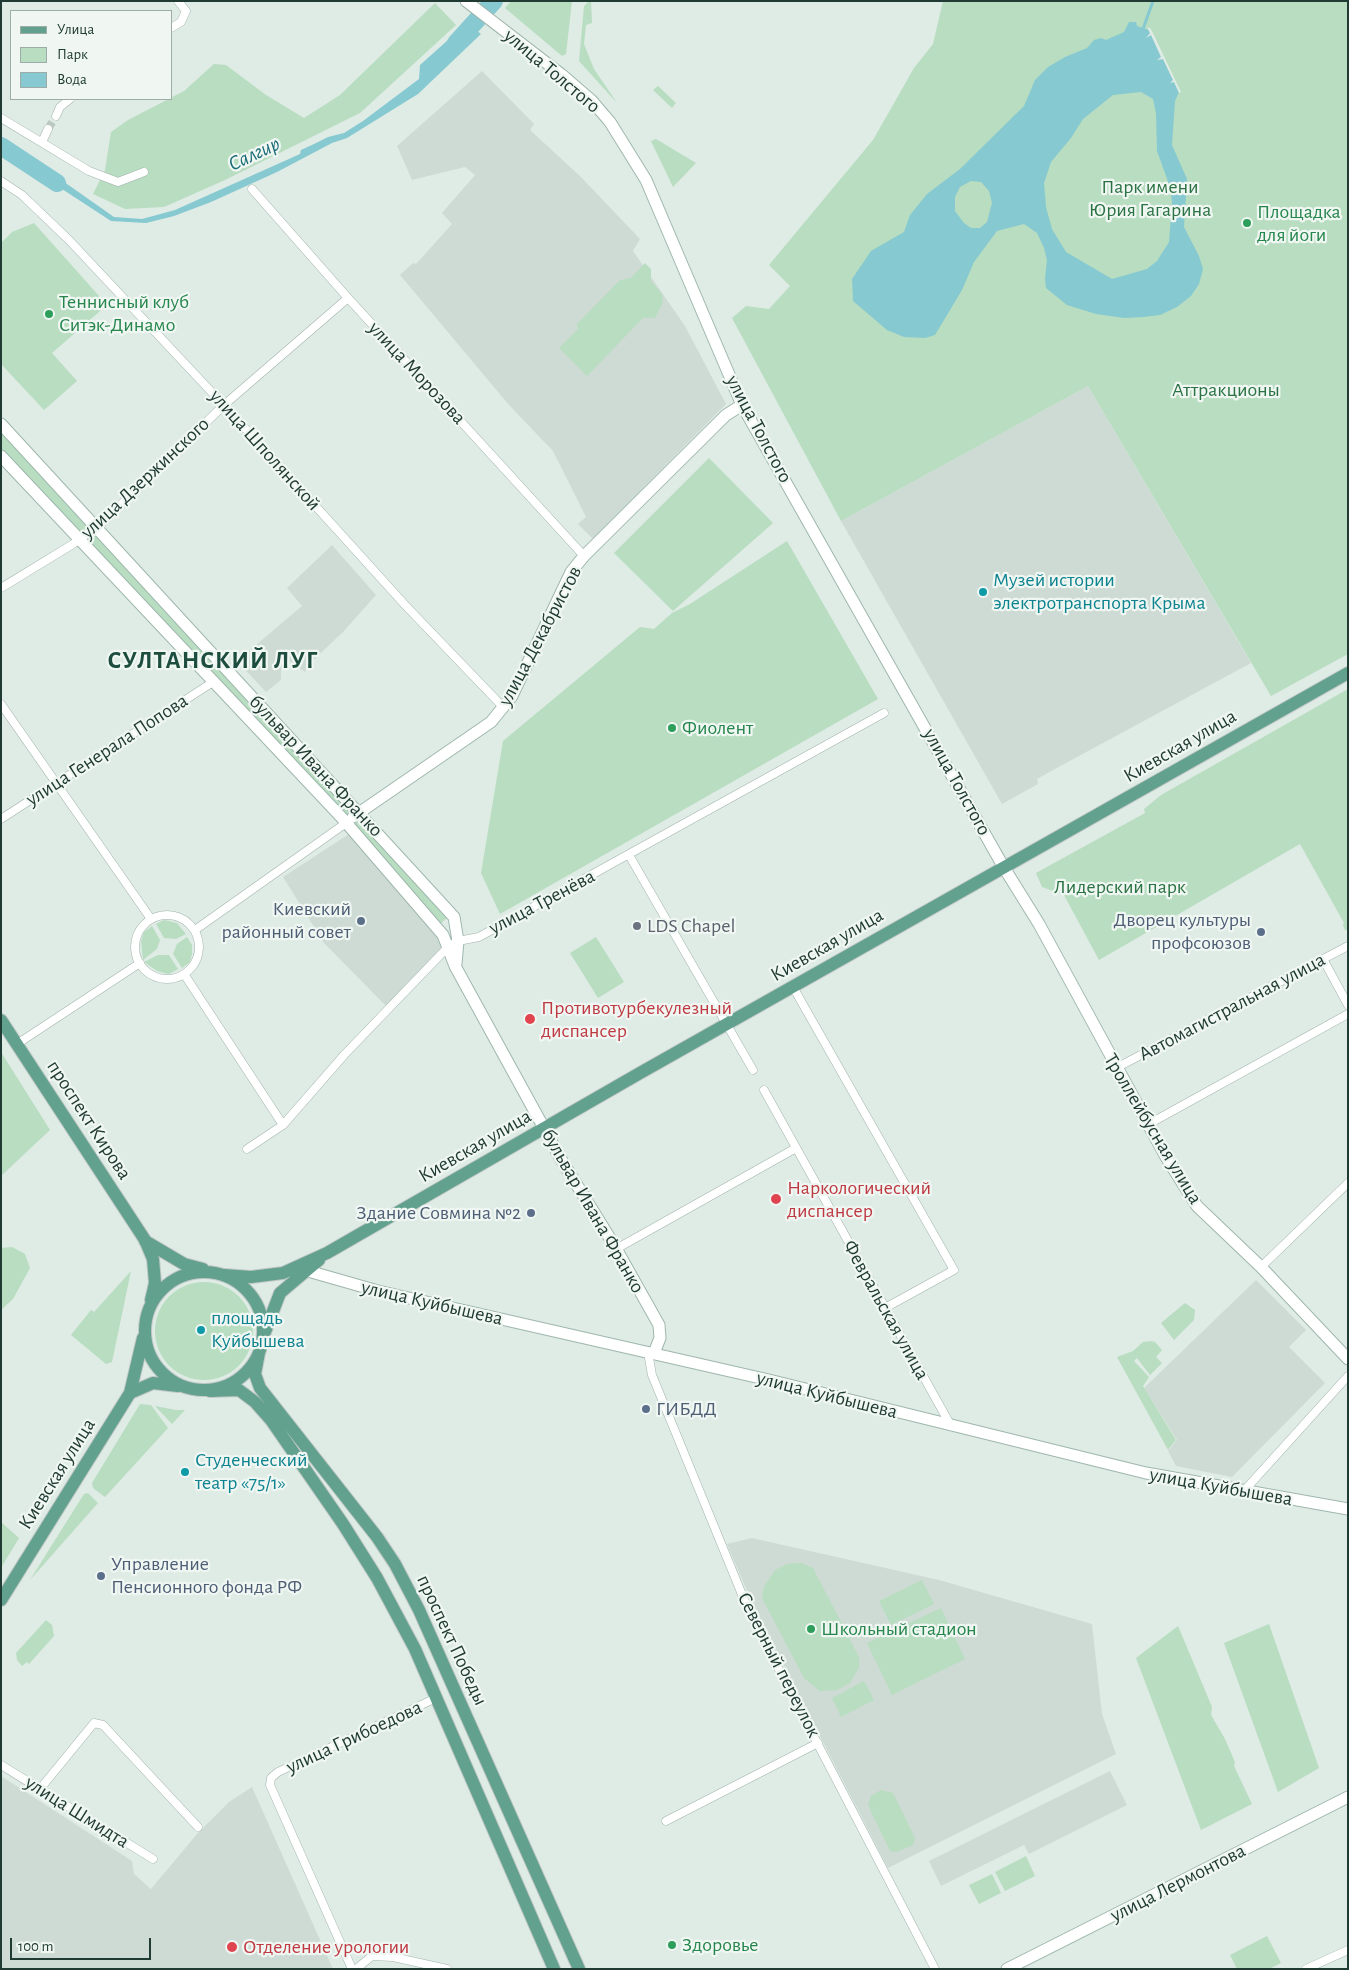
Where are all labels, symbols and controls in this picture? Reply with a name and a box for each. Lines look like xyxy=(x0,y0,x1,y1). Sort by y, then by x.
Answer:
legend xyxy=(10,10,172,100)
text: Улица xyxy=(57,22,94,37)
street label: улица Толстого xyxy=(499,24,605,118)
text: Парк xyxy=(57,47,88,62)
text: Вода xyxy=(57,72,87,87)
water label: Салгир xyxy=(224,131,284,177)
park label: Парк имени Юрия Гагарина xyxy=(1089,175,1211,222)
place label: Площадка для йоги xyxy=(1257,200,1341,247)
marker: Площадка для йоги xyxy=(1241,217,1253,229)
place label: Теннисный клуб Ситэк-Динамо xyxy=(59,290,189,337)
marker: Теннисный клуб Ситэк-Динамо xyxy=(43,308,55,320)
street label: улица Морозова xyxy=(363,316,471,430)
street label: улица Толстого xyxy=(721,371,797,487)
park label: Аттракционы xyxy=(1172,378,1280,402)
street label: улица Шполянской xyxy=(204,384,326,516)
street label: улица Дзержинского xyxy=(76,412,214,544)
street label: улица Декабристов xyxy=(493,562,587,710)
place label: Музей истории электротранспорта Крыма xyxy=(993,568,1206,615)
marker: Музей истории электротранспорта Крыма xyxy=(977,586,989,598)
district label: СУЛТАНСКИЙ ЛУГ xyxy=(106,645,320,675)
street label: улица Генерала Попова xyxy=(21,689,193,811)
street label: бульвар Ивана Франко xyxy=(244,690,388,842)
street label: Киевская улица xyxy=(1119,704,1241,788)
place label: Фиолент xyxy=(682,716,753,740)
marker: Фиолент xyxy=(666,722,678,734)
street label: улица Толстого xyxy=(918,724,996,840)
street label: улица Тренёва xyxy=(485,864,599,940)
park label: Лидерский парк xyxy=(1054,875,1186,899)
place label: Киевский районный совет xyxy=(222,897,351,944)
street label: Киевская улица xyxy=(766,903,888,987)
place label: Дворец культуры профсоюзов xyxy=(1114,908,1251,955)
place label: LDS Chapel xyxy=(647,914,735,938)
marker: Киевский районный совет xyxy=(355,915,367,927)
marker: LDS Chapel xyxy=(631,920,643,932)
marker: Дворец культуры профсоюзов xyxy=(1255,926,1267,938)
street label: Автомагистральная улица xyxy=(1135,948,1329,1066)
place label: Противотурбекулезный диспансер xyxy=(541,996,732,1043)
marker: Противотурбекулезный диспансер xyxy=(523,1012,537,1026)
street label: Троллейбусная улица xyxy=(1098,1049,1208,1209)
street label: проспект Кирова xyxy=(41,1056,137,1184)
street label: Киевская улица xyxy=(414,1104,536,1188)
street label: бульвар Ивана Франко xyxy=(536,1125,650,1297)
place label: Наркологический диспансер xyxy=(787,1176,931,1223)
marker: Наркологический диспансер xyxy=(769,1192,783,1206)
place label: Здание Совмина №2 xyxy=(357,1201,521,1225)
marker: Здание Совмина №2 xyxy=(525,1207,537,1219)
street label: Февральская улица xyxy=(838,1236,934,1384)
street label: улица Куйбышева xyxy=(359,1275,505,1331)
place label: площадь Куйбышева xyxy=(211,1306,305,1353)
marker: площадь Куйбышева xyxy=(195,1324,207,1336)
street label: улица Куйбышева xyxy=(754,1366,900,1424)
place label: ГИБДД xyxy=(656,1397,717,1421)
marker: ГИБДД xyxy=(640,1403,652,1415)
street label: Киевская улица xyxy=(13,1414,101,1534)
place label: Студенческий театр «75/1» xyxy=(195,1448,308,1495)
street label: улица Куйбышева xyxy=(1148,1463,1294,1511)
marker: Студенческий театр «75/1» xyxy=(179,1466,191,1478)
place label: Управление Пенсионного фонда РФ xyxy=(111,1552,302,1599)
marker: Управление Пенсионного фонда РФ xyxy=(95,1570,107,1582)
street label: проспект Победы xyxy=(411,1571,493,1709)
street label: Северный переулок xyxy=(732,1588,826,1742)
place label: Школьный стадион xyxy=(821,1617,977,1641)
marker: Школьный стадион xyxy=(805,1623,817,1635)
street label: улица Грибоедова xyxy=(282,1695,426,1779)
street label: улица Шмидта xyxy=(21,1770,133,1854)
street label: улица Лермонтова xyxy=(1106,1839,1250,1927)
scale bar xyxy=(12,1928,154,1960)
place label: Здоровье xyxy=(682,1933,758,1957)
place label: Отделение урологии xyxy=(243,1935,409,1959)
text: 100 m xyxy=(18,1939,53,1954)
marker: Здоровье xyxy=(666,1939,678,1951)
marker: Отделение урологии xyxy=(225,1940,239,1954)

